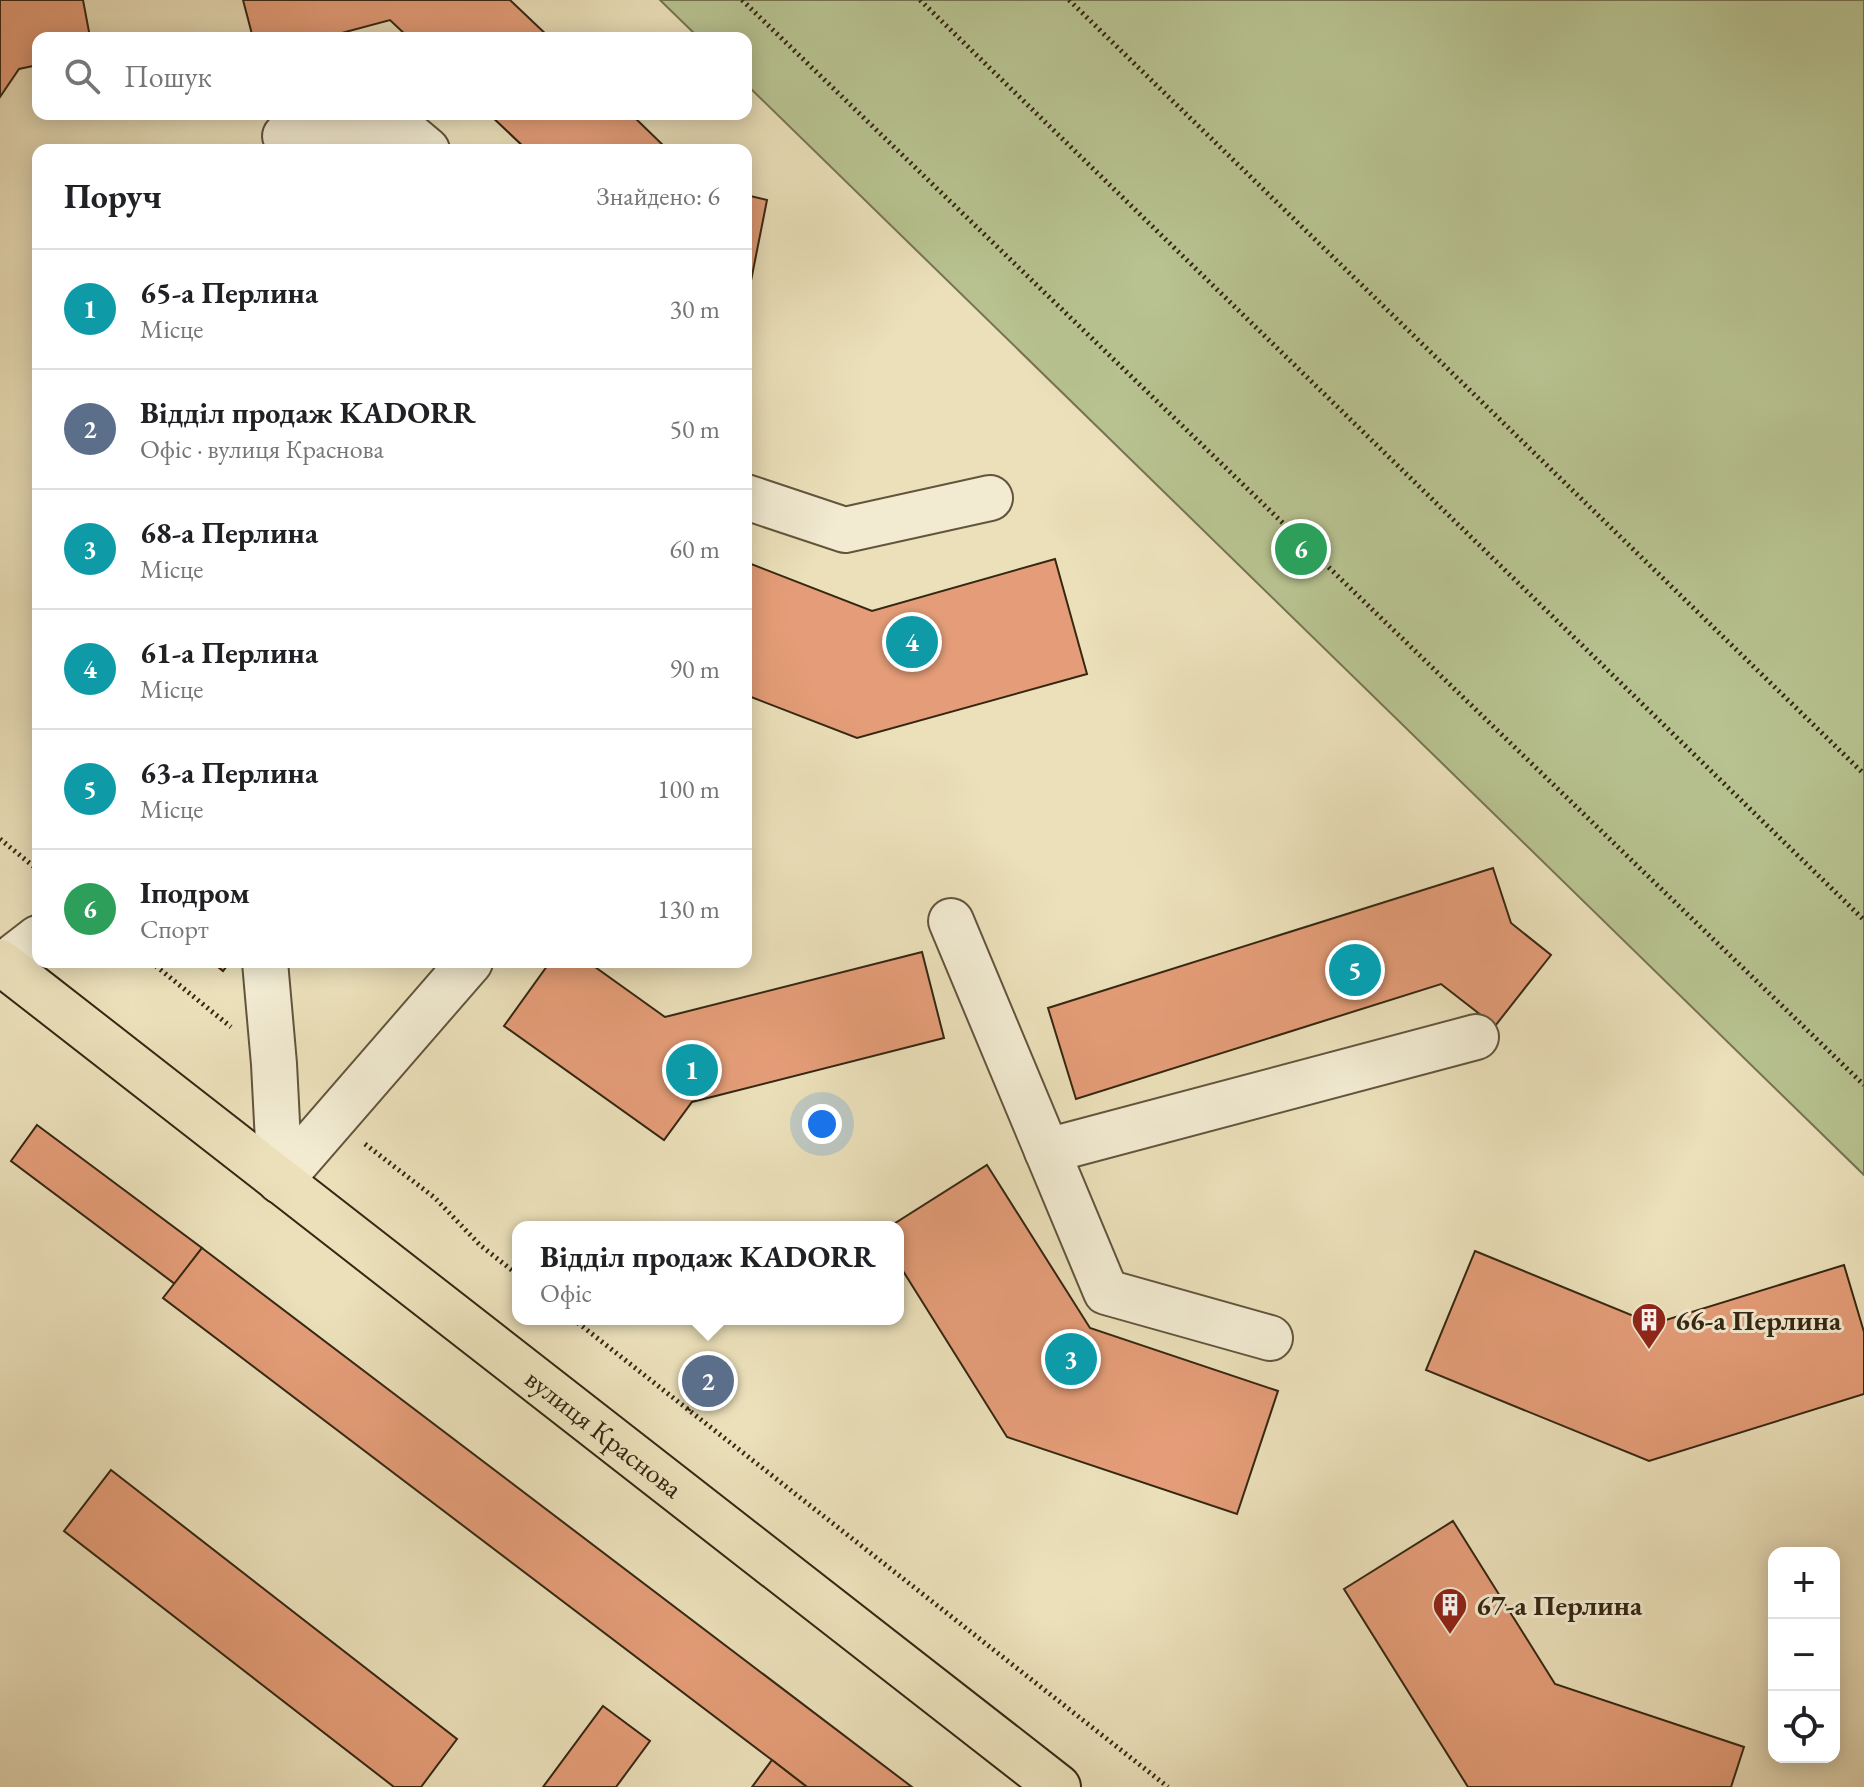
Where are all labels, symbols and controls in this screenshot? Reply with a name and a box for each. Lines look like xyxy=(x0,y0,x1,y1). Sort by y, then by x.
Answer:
search box xyxy=(32,32,752,120)
icon: search xyxy=(60,54,104,98)
text: Пошук xyxy=(124,57,212,96)
text: Поруч xyxy=(64,174,162,218)
text: Знайдено: 6 xyxy=(597,179,720,213)
text: 65-а Перлина xyxy=(140,273,318,312)
text: 1 xyxy=(83,292,97,326)
text: 30 m xyxy=(670,292,720,326)
text: Місце xyxy=(140,312,204,346)
text: Відділ продаж KADORR xyxy=(140,393,476,432)
text: 2 xyxy=(83,412,97,446)
text: 50 m xyxy=(670,412,720,446)
text: Офіс · вулиця Краснова xyxy=(140,432,384,466)
text: 68-а Перлина xyxy=(140,513,318,552)
pin: 6 xyxy=(1275,519,1327,579)
text: 3 xyxy=(83,532,97,566)
text: 60 m xyxy=(670,532,720,566)
text: Місце xyxy=(140,552,204,586)
pin: 4 xyxy=(886,612,938,672)
text: 61-а Перлина xyxy=(140,633,318,672)
text: 4 xyxy=(83,652,97,686)
text: 90 m xyxy=(670,652,720,686)
text: Місце xyxy=(140,672,204,706)
text: 63-а Перлина xyxy=(140,753,318,792)
text: 5 xyxy=(83,772,97,806)
text: 100 m xyxy=(657,772,720,806)
text: Місце xyxy=(140,792,204,826)
text: Іподром xyxy=(140,873,250,912)
text: 6 xyxy=(83,892,97,926)
text: 130 m xyxy=(657,892,720,926)
text: Спорт xyxy=(140,912,209,946)
pin: 5 xyxy=(1329,940,1381,1000)
pin: 1 xyxy=(666,1040,718,1100)
your location xyxy=(802,1104,842,1144)
popup xyxy=(512,1221,904,1325)
text: Відділ продаж KADORR xyxy=(540,1237,876,1276)
text: Офіс xyxy=(540,1276,592,1310)
building icon: 66-а Перлина xyxy=(1630,1301,1668,1351)
place label: 66-а Перлина xyxy=(1675,1302,1842,1338)
pin: 3 xyxy=(1045,1329,1097,1389)
pin: 2 xyxy=(682,1351,734,1411)
street label: вулиця Краснова xyxy=(518,1360,691,1506)
map controls xyxy=(1768,1547,1840,1763)
button: + xyxy=(1768,1547,1840,1619)
building icon: 67-а Перлина xyxy=(1431,1586,1469,1636)
place label: 67-а Перлина xyxy=(1476,1587,1643,1623)
button: − xyxy=(1768,1619,1840,1691)
button: locate xyxy=(1768,1691,1840,1763)

